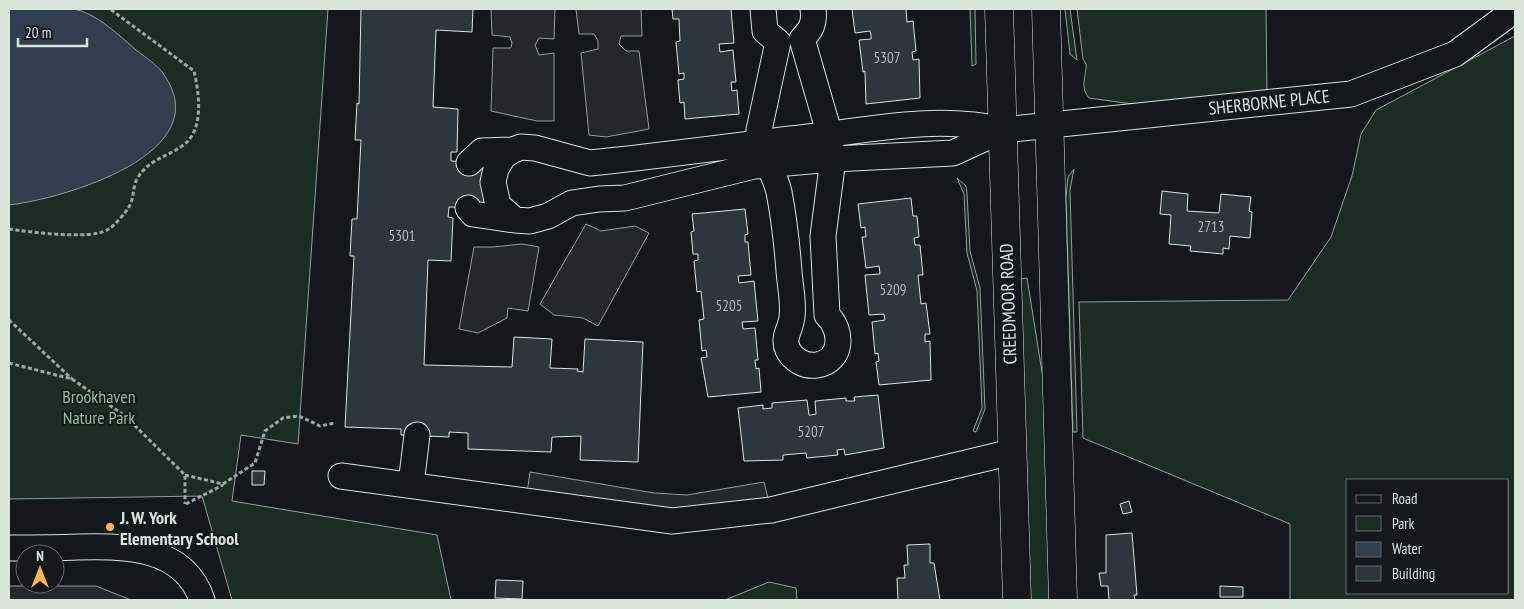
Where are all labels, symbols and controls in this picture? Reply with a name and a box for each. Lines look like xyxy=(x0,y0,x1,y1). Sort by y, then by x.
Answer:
scale bar xyxy=(18,15,86,47)
text: 20 m xyxy=(25,23,51,42)
house number: 5307 xyxy=(873,48,901,67)
street label: SHERBORNE PLACE xyxy=(1207,84,1331,120)
house number: 2713 xyxy=(1197,217,1225,236)
house number: 5301 xyxy=(388,226,416,245)
street label: CREEDMOOR ROAD xyxy=(994,243,1022,365)
house number: 5209 xyxy=(879,280,907,299)
house number: 5205 xyxy=(715,296,743,315)
park label: Brookhaven Nature Park xyxy=(62,385,136,429)
house number: 5207 xyxy=(797,422,825,441)
legend xyxy=(1346,479,1509,594)
text: Road xyxy=(1392,489,1418,508)
place label: J. W. York Elementary School xyxy=(119,506,239,550)
text: Park xyxy=(1392,514,1414,533)
marker: J. W. York Elementary School xyxy=(104,521,116,533)
text: Water xyxy=(1392,539,1423,558)
north arrow xyxy=(15,544,65,594)
text: N xyxy=(36,547,44,565)
text: Building xyxy=(1392,564,1435,583)

